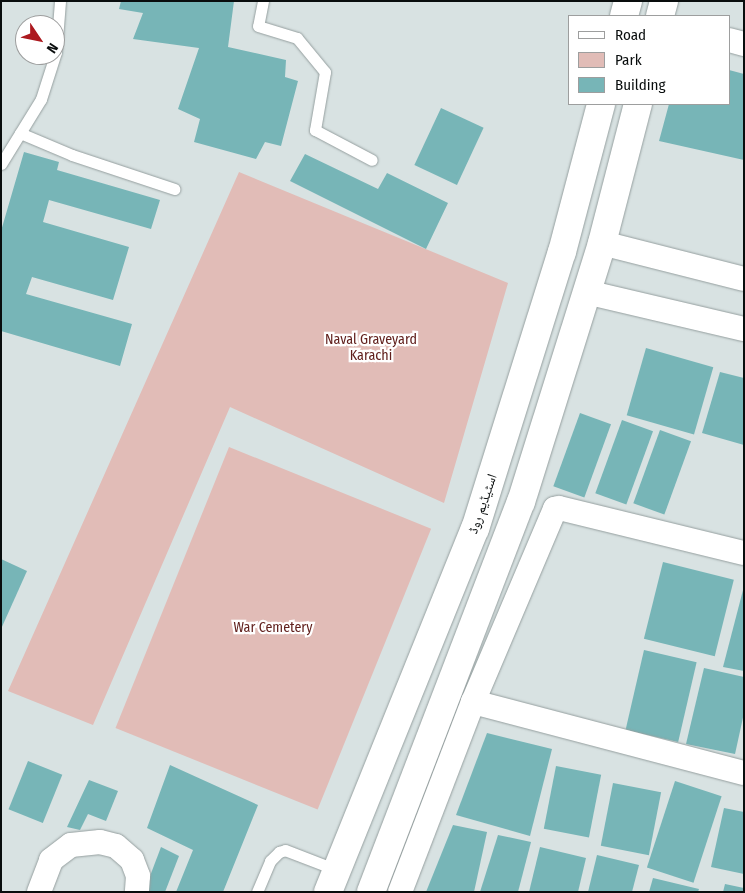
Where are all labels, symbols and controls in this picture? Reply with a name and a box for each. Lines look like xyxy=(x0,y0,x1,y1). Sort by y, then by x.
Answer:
north arrow xyxy=(15,15,65,65)
legend xyxy=(568,15,730,105)
text: Road xyxy=(615,26,646,44)
text: N xyxy=(43,40,61,56)
text: Park xyxy=(615,51,642,69)
text: Building xyxy=(615,76,666,94)
park label: Naval Graveyard Karachi xyxy=(325,332,417,364)
street label: اسٹیڈیم روڈ xyxy=(465,472,501,536)
park label: War Cemetery xyxy=(234,620,312,636)

